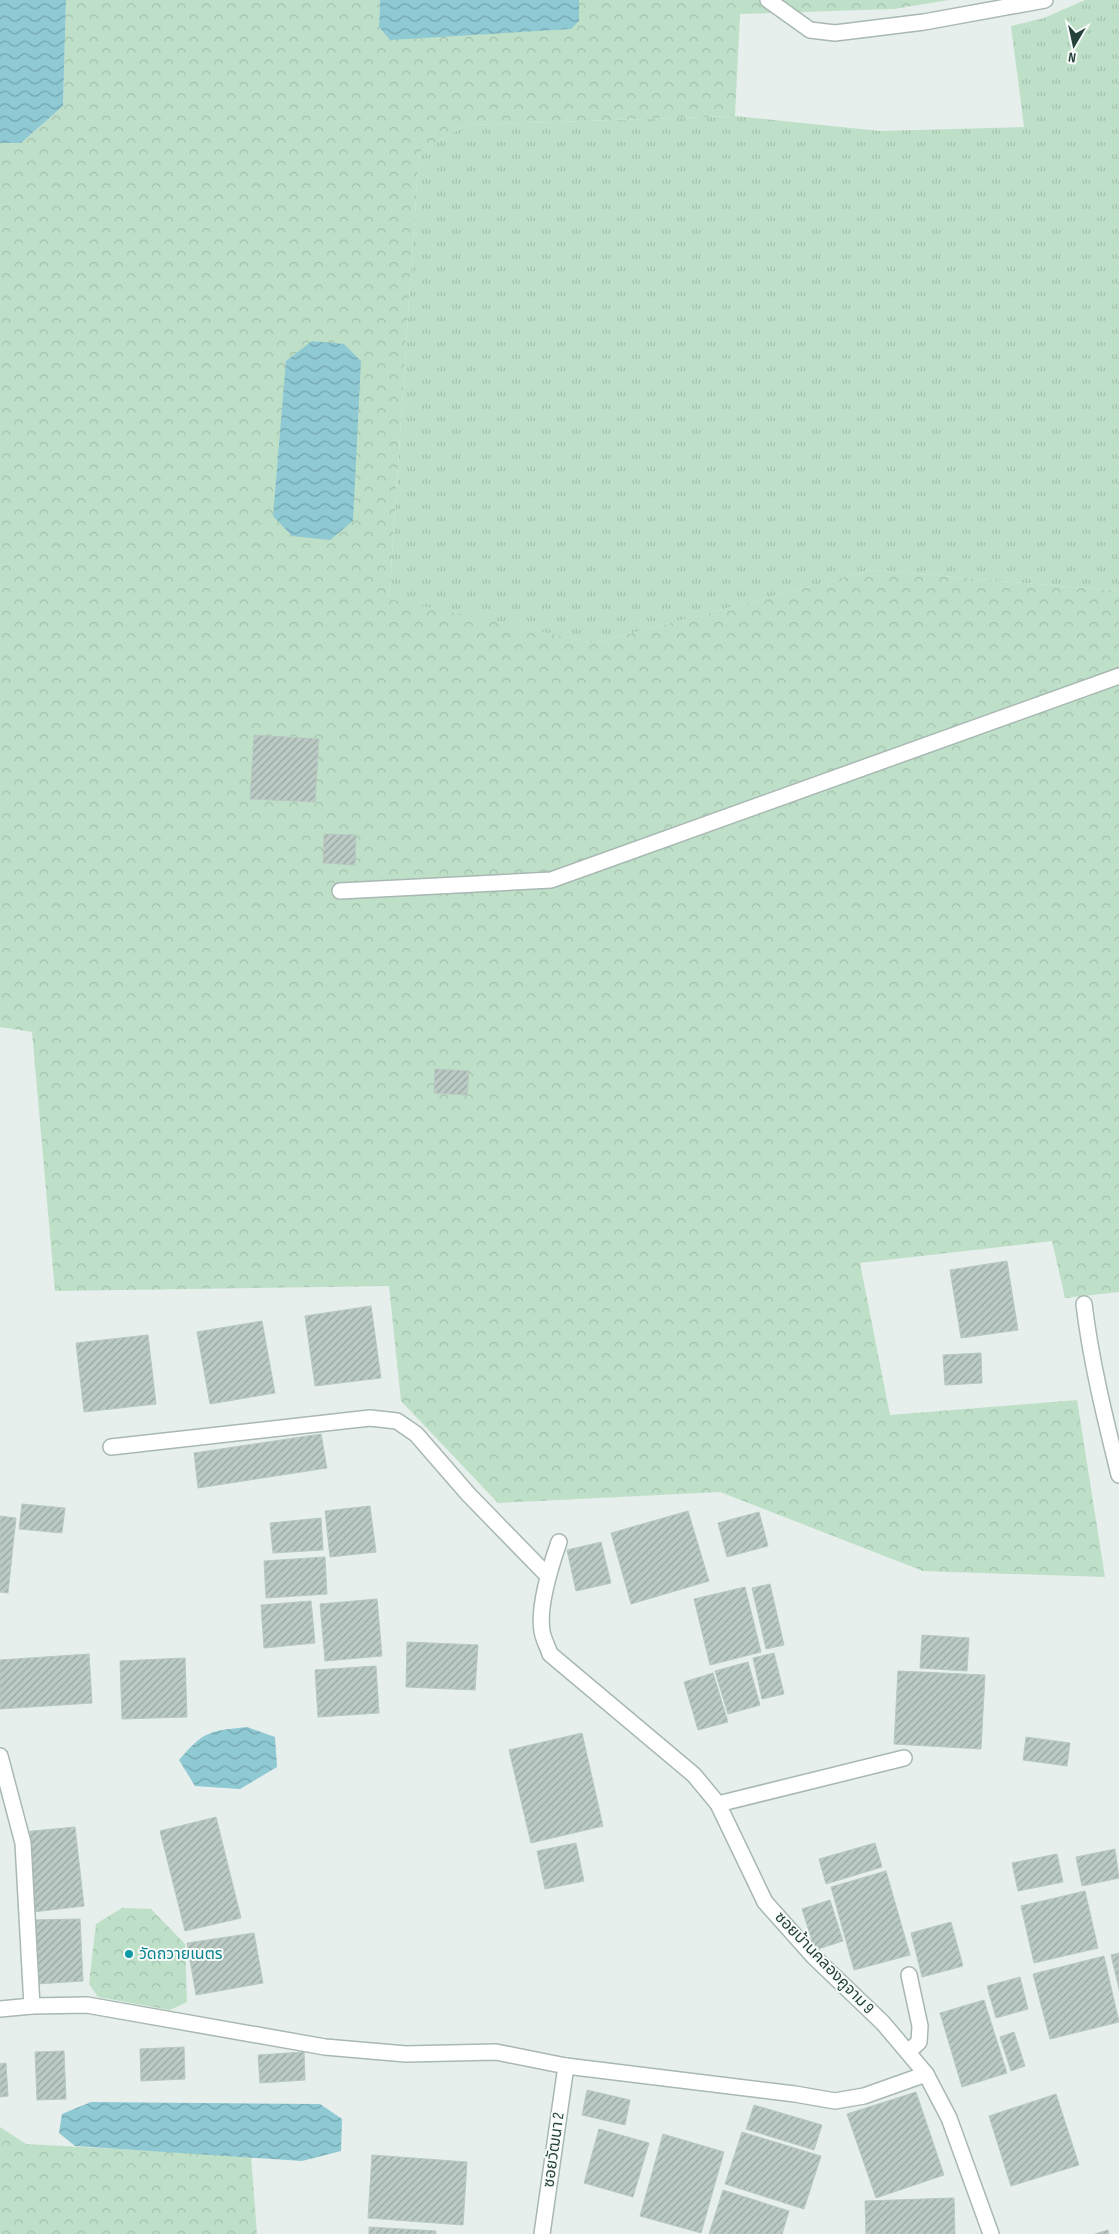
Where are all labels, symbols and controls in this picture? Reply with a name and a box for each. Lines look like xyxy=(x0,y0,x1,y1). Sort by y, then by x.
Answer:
north arrow xyxy=(1049,20,1099,70)
text: N xyxy=(1067,48,1077,66)
street label: ซอยบ้านคลองคูจาม 9 xyxy=(770,1908,878,2018)
place label: วัดถวายเนตร xyxy=(139,1945,223,1964)
marker: วัดถวายเนตร xyxy=(123,1948,135,1960)
street label: ซอยวัฒนา 2 xyxy=(539,2111,569,2189)

